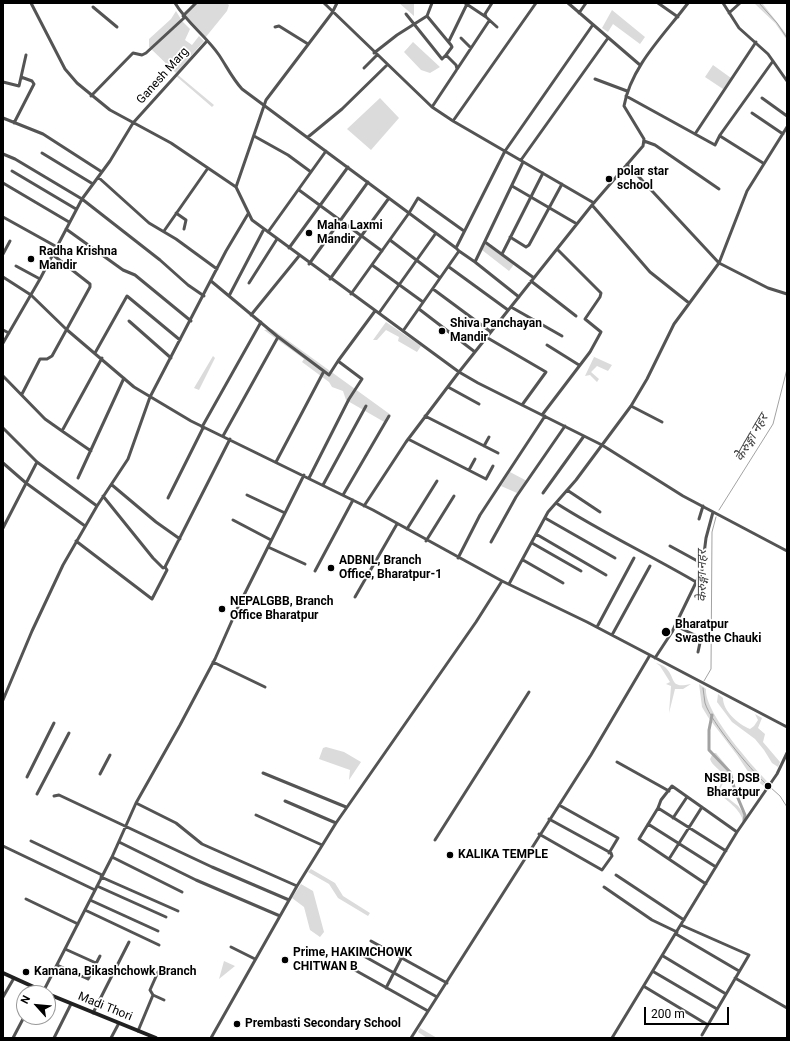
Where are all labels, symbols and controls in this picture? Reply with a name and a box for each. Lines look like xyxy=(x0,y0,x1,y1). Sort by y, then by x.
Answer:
street label: Ganesh Marg xyxy=(134,45,192,107)
place label: polar star school xyxy=(617,165,669,193)
marker: polar star school xyxy=(604,174,614,184)
place label: Maha Laxmi Mandir xyxy=(317,219,383,247)
marker: Maha Laxmi Mandir xyxy=(304,228,314,238)
place label: Radha Krishna Mandir xyxy=(39,245,117,273)
marker: Radha Krishna Mandir xyxy=(26,254,36,264)
place label: Shiva Panchayan Mandir xyxy=(450,317,542,345)
marker: Shiva Panchayan Mandir xyxy=(437,326,447,336)
water label: केेरुङ्गा नहर xyxy=(732,412,772,464)
water label: केरुङ्गा नहर xyxy=(695,550,711,602)
place label: ADBNL, Branch Office, Bharatpur-1 xyxy=(339,554,442,582)
marker: ADBNL, Branch Office, Bharatpur-1 xyxy=(326,563,336,573)
place label: NEPALGBB, Branch Office Bharatpur xyxy=(230,595,334,623)
marker: NEPALGBB, Branch Office Bharatpur xyxy=(217,604,227,614)
place label: Bharatpur Swasthe Chauki xyxy=(675,618,761,646)
marker: Bharatpur Swasthe Chauki xyxy=(660,626,672,638)
place label: NSBI, DSB Bharatpur xyxy=(704,772,760,800)
marker: NSBI, DSB Bharatpur xyxy=(763,781,773,791)
place label: KALIKA TEMPLE xyxy=(458,848,548,862)
marker: KALIKA TEMPLE xyxy=(445,850,455,860)
place label: Prime, HAKIMCHOWK CHITWAN B xyxy=(293,946,412,974)
marker: Prime, HAKIMCHOWK CHITWAN B xyxy=(280,955,290,965)
place label: Kamana, Bikashchowk Branch xyxy=(34,965,196,979)
marker: Kamana, Bikashchowk Branch xyxy=(21,967,31,977)
north arrow xyxy=(16,985,56,1025)
street label: Madi Thori xyxy=(76,990,134,1024)
text: N xyxy=(18,993,33,1006)
scale bar xyxy=(646,999,731,1025)
text: 200 m xyxy=(651,1007,685,1021)
place label: Prembasti Secondary School xyxy=(245,1017,401,1031)
marker: Prembasti Secondary School xyxy=(232,1019,242,1029)

